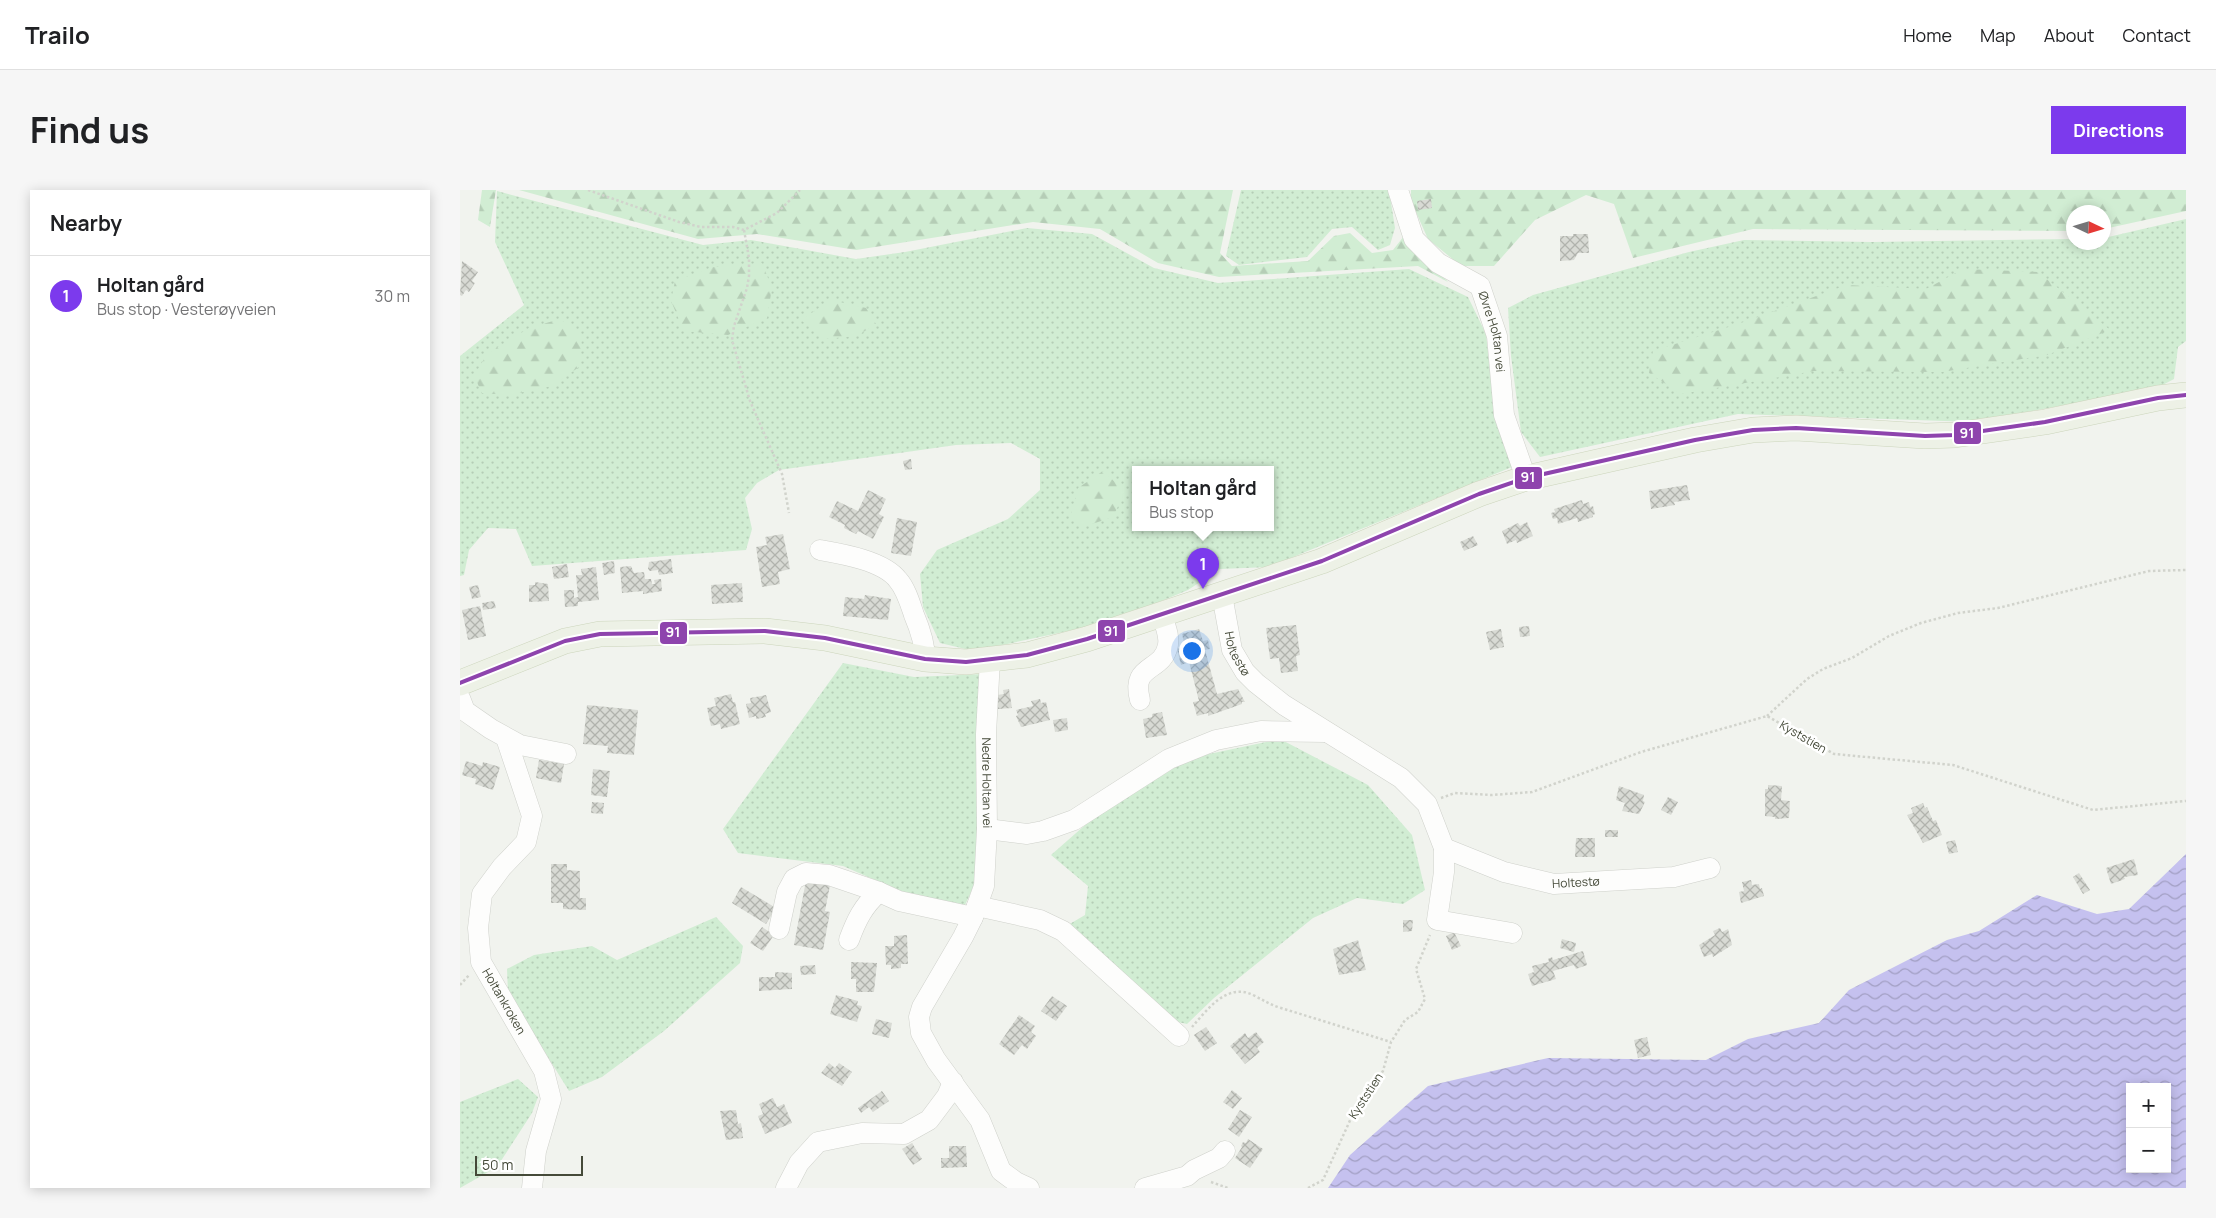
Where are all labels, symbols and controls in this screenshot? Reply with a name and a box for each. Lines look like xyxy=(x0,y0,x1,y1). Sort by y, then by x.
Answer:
text: Trailo xyxy=(25,18,90,51)
text: Home xyxy=(1903,23,1952,47)
text: Map xyxy=(1980,23,2016,47)
text: About xyxy=(2044,23,2094,47)
text: Contact xyxy=(2122,23,2191,47)
text: Find us xyxy=(30,106,149,154)
button: Directions xyxy=(2051,106,2186,154)
north arrow xyxy=(2066,205,2111,250)
text: Nearby xyxy=(50,209,122,237)
text: Holtan gård xyxy=(97,272,204,298)
text: 1 xyxy=(62,285,70,307)
text: 30 m xyxy=(375,285,410,307)
street label: Øvre Holtan vei xyxy=(1474,289,1509,373)
text: Bus stop · Vesterøyveien xyxy=(97,298,276,320)
line badge: 91 xyxy=(1953,421,1982,445)
text: 91 xyxy=(1960,423,1974,442)
popup xyxy=(1132,466,1274,531)
line badge: 91 xyxy=(1514,466,1543,490)
text: 91 xyxy=(1521,467,1535,486)
text: Holtan gård xyxy=(1149,475,1257,501)
text: Bus stop xyxy=(1149,501,1214,523)
pin: 1 xyxy=(1187,548,1219,589)
line badge: 91 xyxy=(1097,619,1126,643)
line badge: 91 xyxy=(659,621,688,645)
text: 91 xyxy=(1104,621,1118,640)
text: 91 xyxy=(666,622,680,641)
street label: Holtestø xyxy=(1221,630,1254,679)
your location xyxy=(1179,638,1205,664)
street label: Kyststien xyxy=(1777,716,1830,757)
street label: Nedre Holtan vei xyxy=(978,737,996,828)
street label: Holtestø xyxy=(1552,872,1600,892)
street label: Holtankroken xyxy=(478,965,530,1037)
street label: Kyststien xyxy=(1344,1069,1387,1122)
map controls xyxy=(2126,1083,2171,1173)
button: + xyxy=(2126,1083,2171,1128)
button: − xyxy=(2126,1128,2171,1173)
scale bar xyxy=(475,1153,582,1176)
text: 50 m xyxy=(482,1155,513,1174)

